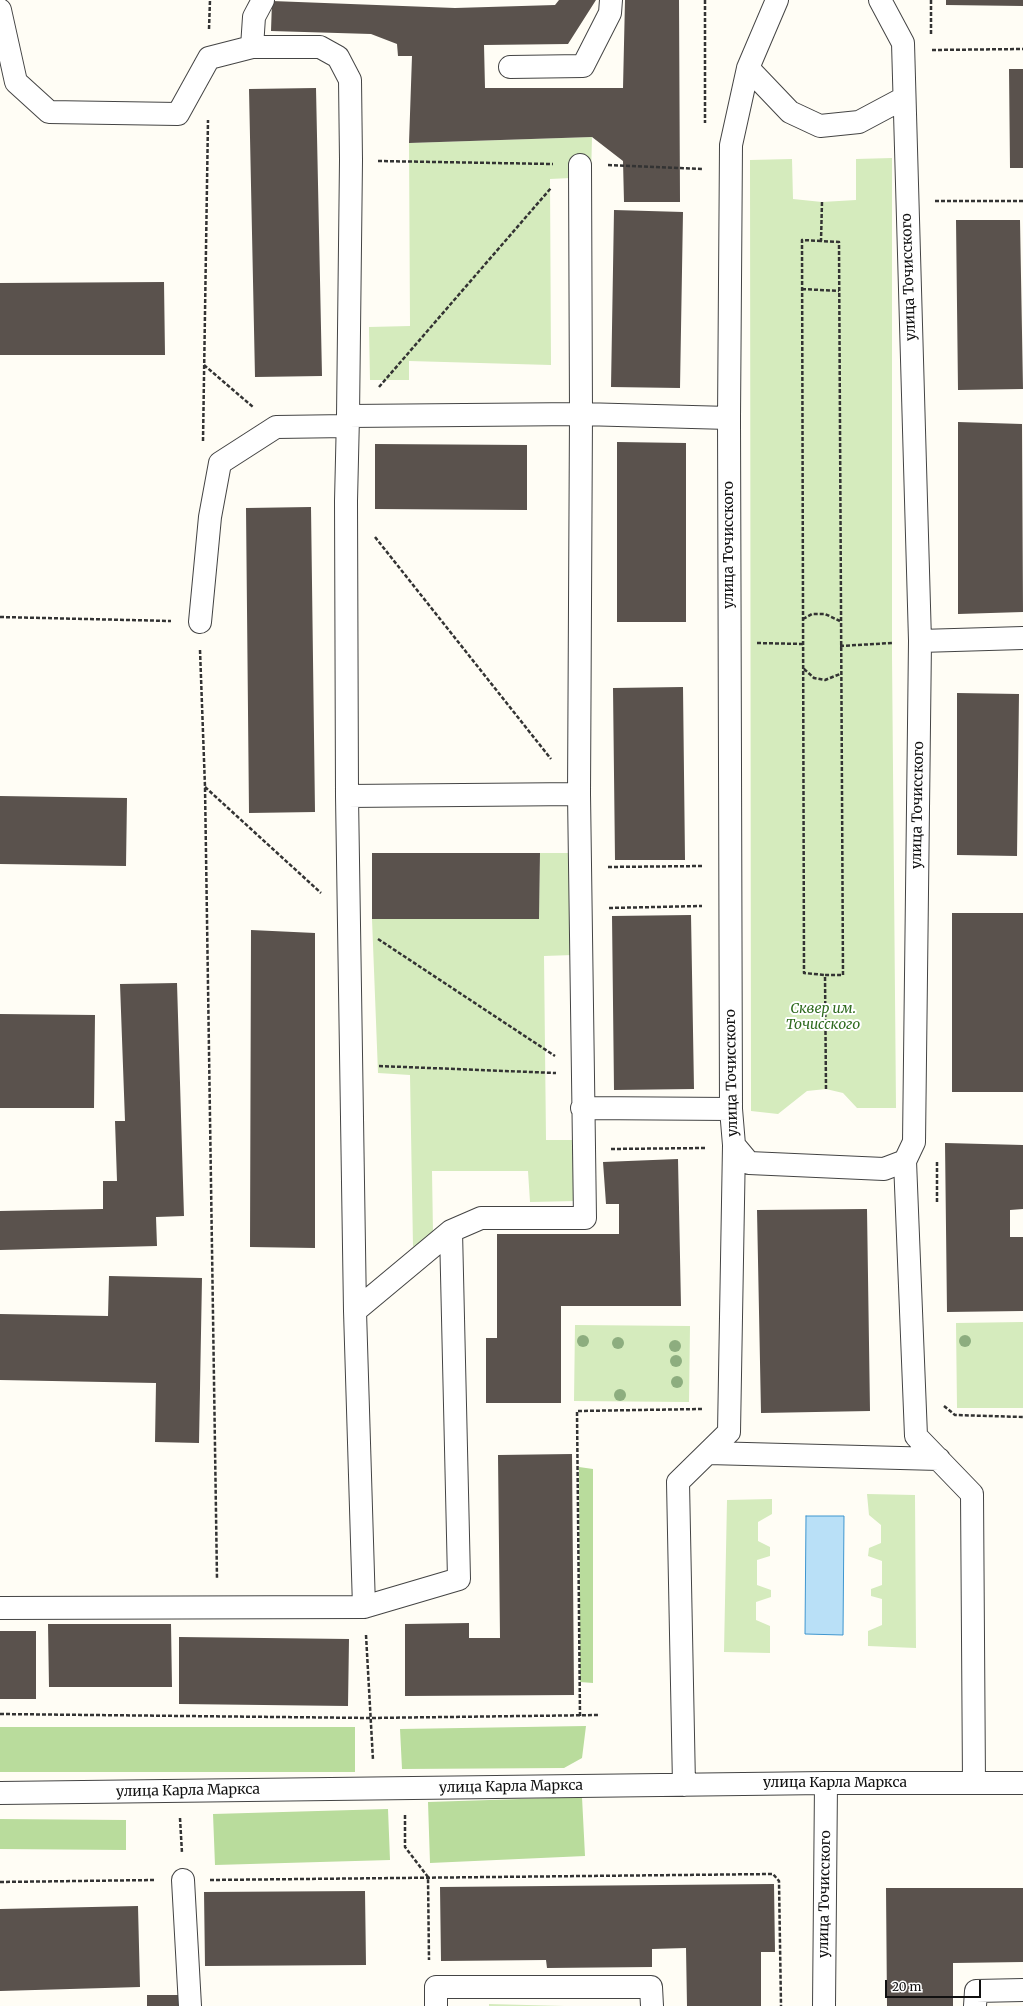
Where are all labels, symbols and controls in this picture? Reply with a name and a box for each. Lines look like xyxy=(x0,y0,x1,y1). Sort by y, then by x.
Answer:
street label: улица Точисского xyxy=(898,213,920,341)
street label: улица Точисского xyxy=(721,481,737,609)
street label: улица Точисского xyxy=(908,741,928,869)
park label: Сквер им. Точисского xyxy=(786,1001,860,1034)
street label: улица Точисского xyxy=(722,1009,742,1137)
street label: улица Карла Маркса xyxy=(763,1775,907,1791)
street label: улица Карла Маркса xyxy=(439,1777,583,1797)
street label: улица Карла Маркса xyxy=(116,1781,260,1801)
street label: улица Точисского xyxy=(815,1830,835,1958)
scale bar xyxy=(887,1972,983,1998)
text: 20 m xyxy=(892,1979,921,1994)

